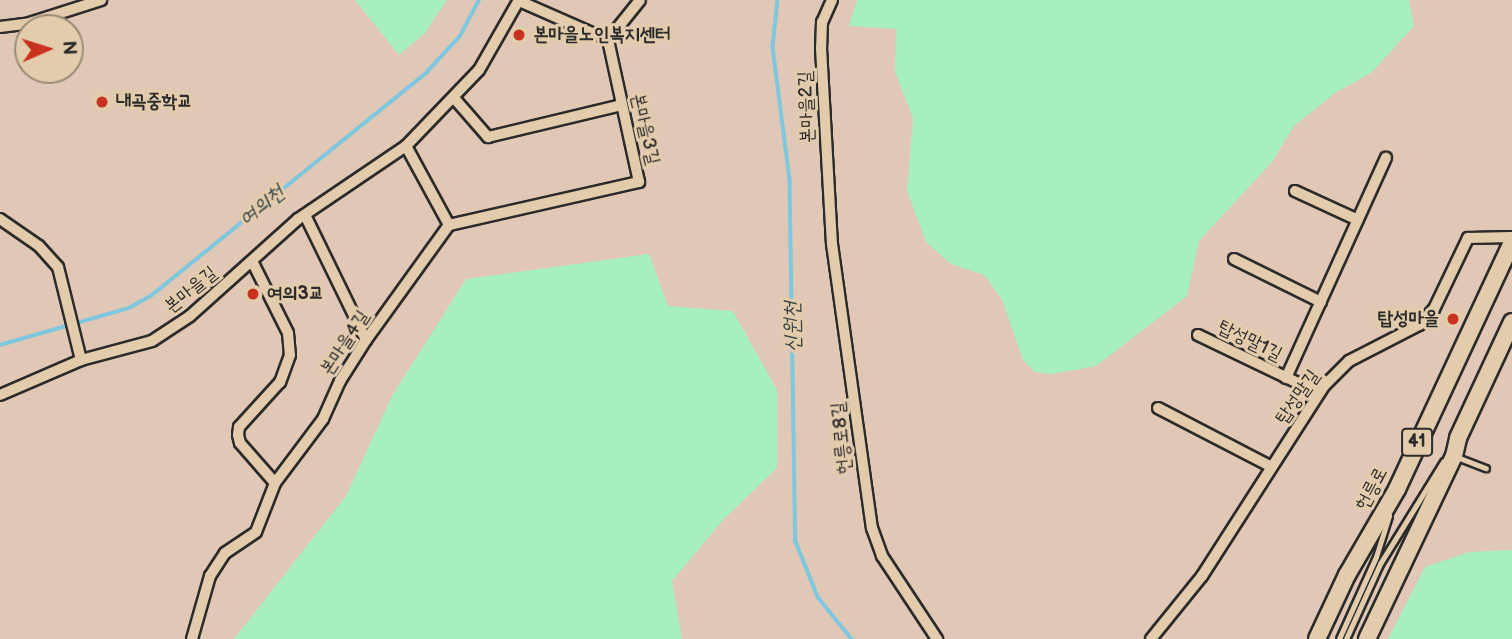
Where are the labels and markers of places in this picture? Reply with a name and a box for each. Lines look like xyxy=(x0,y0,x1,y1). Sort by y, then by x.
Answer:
place label: 본마을노인복지센터 xyxy=(533,24,671,46)
marker: 본마을노인복지센터 xyxy=(511,27,527,43)
place label: 내곡중학교 xyxy=(116,91,192,113)
marker: 내곡중학교 xyxy=(94,94,110,110)
place label: 여의3교 xyxy=(267,283,324,305)
marker: 여의3교 xyxy=(245,286,261,302)
place label: 탑성마을 xyxy=(1378,308,1439,330)
marker: 탑성마을 xyxy=(1445,311,1461,327)

